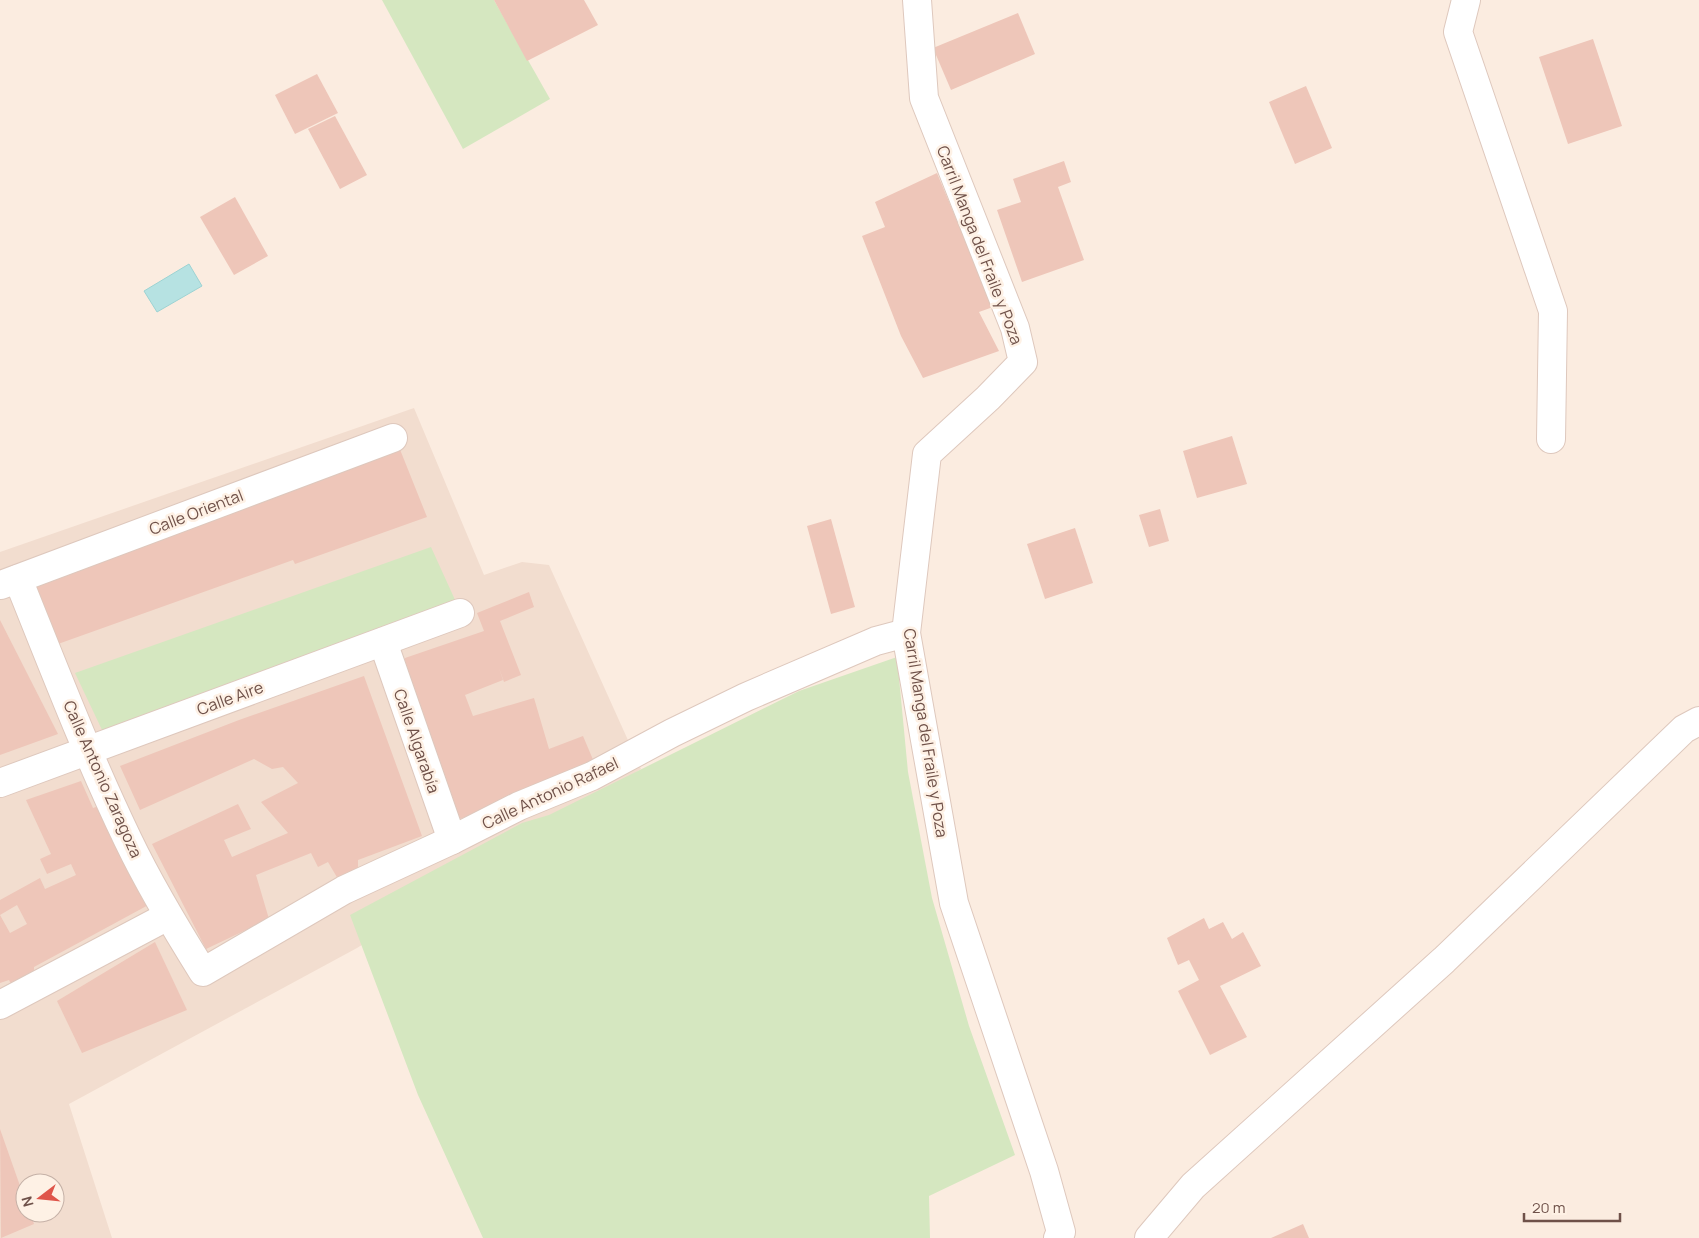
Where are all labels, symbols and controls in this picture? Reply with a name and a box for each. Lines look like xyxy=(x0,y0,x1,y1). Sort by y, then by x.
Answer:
street label: Carril Manga del Fraile y Poza xyxy=(932,142,1028,348)
street label: Calle Oriental xyxy=(146,484,246,540)
street label: Carril Manga del Fraile y Poza xyxy=(899,627,953,839)
street label: Calle Aire xyxy=(194,676,266,720)
street label: Calle Algarabía xyxy=(389,686,445,796)
street label: Calle Antonio Zaragoza xyxy=(58,697,148,861)
street label: Calle Antonio Rafael xyxy=(478,752,622,834)
north arrow xyxy=(15,1173,65,1223)
scale bar xyxy=(1524,1190,1620,1222)
text: N xyxy=(17,1194,38,1209)
text: 20 m xyxy=(1532,1197,1565,1218)

